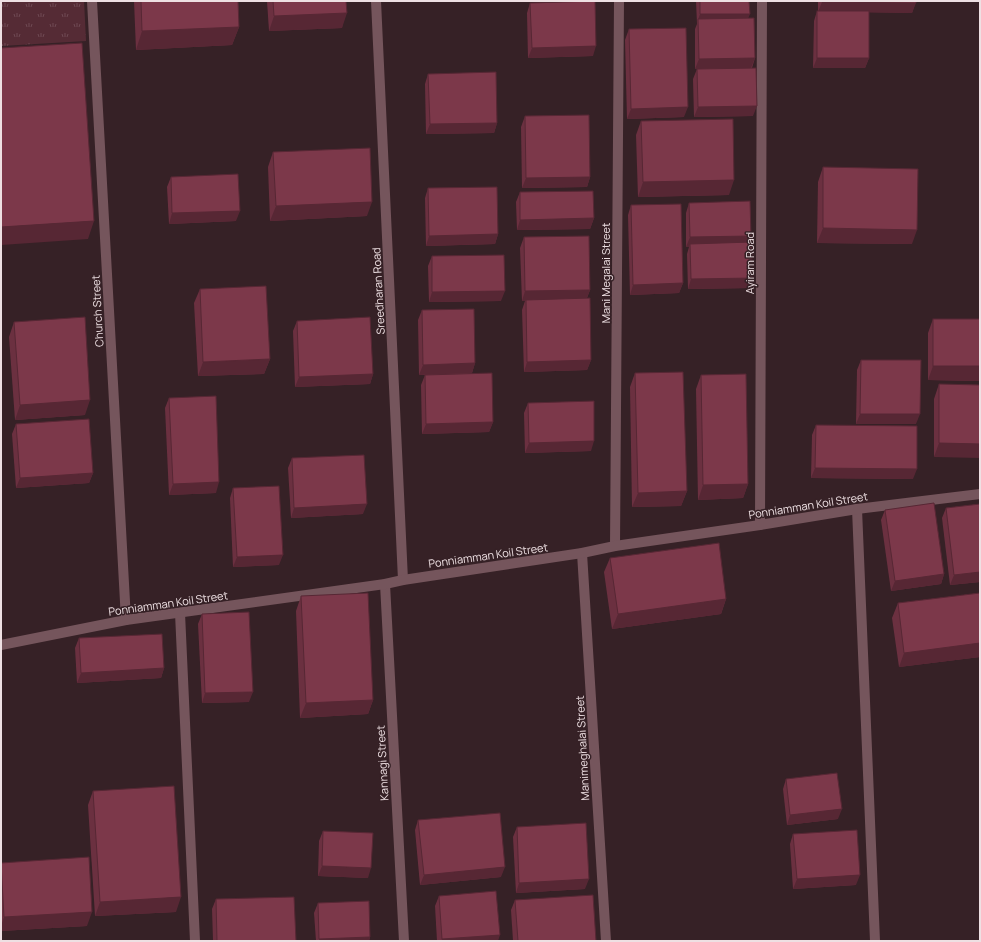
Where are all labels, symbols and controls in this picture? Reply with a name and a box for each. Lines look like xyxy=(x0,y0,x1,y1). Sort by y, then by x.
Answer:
street label: Mani Megalai Street xyxy=(598,223,613,323)
street label: Ayiram Road xyxy=(742,232,757,294)
street label: Sreedharan Road xyxy=(368,247,388,335)
street label: Church Street xyxy=(88,275,106,347)
street label: Ponniamman Koil Street xyxy=(747,488,869,522)
street label: Ponniamman Koil Street xyxy=(427,539,549,571)
street label: Ponniamman Koil Street xyxy=(107,587,229,619)
street label: Manimeghalai Street xyxy=(572,695,592,801)
street label: Kannagi Street xyxy=(373,725,391,801)

